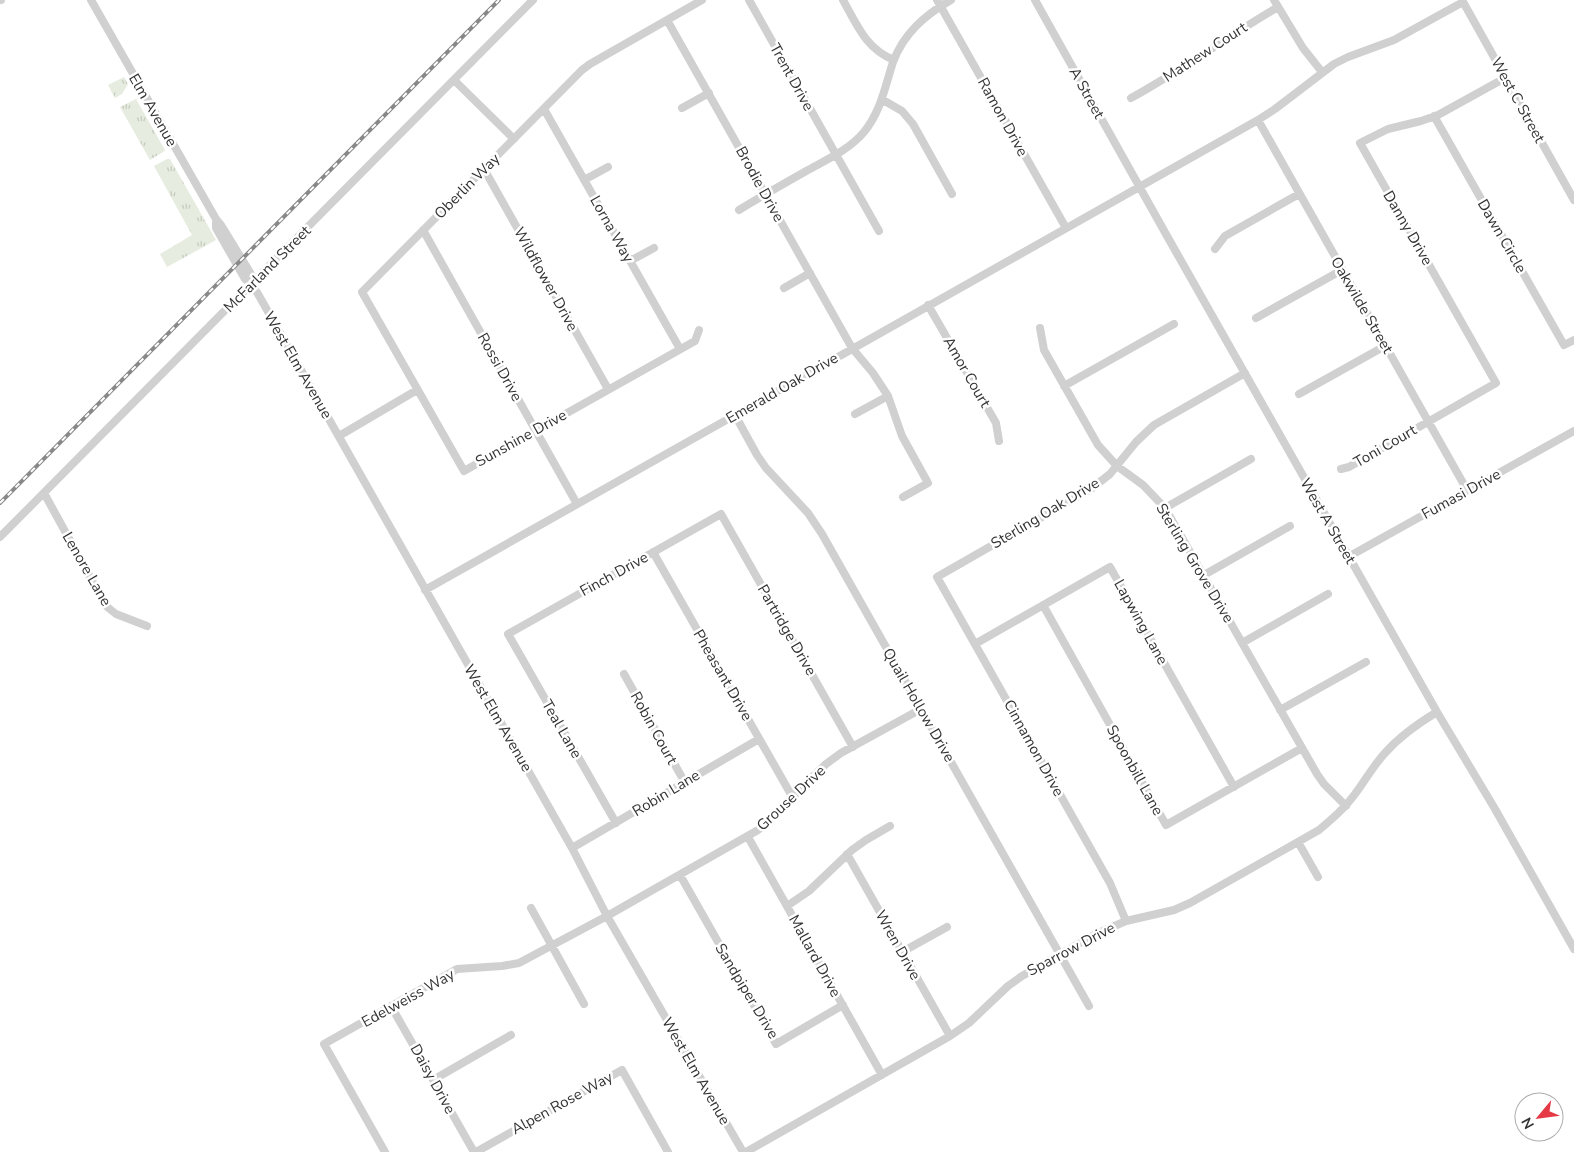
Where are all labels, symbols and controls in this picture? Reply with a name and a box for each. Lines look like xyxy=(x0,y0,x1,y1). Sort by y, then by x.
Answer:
street label: Mathew Court xyxy=(1159,17,1251,87)
street label: Trent Drive xyxy=(765,40,819,114)
street label: West C Street xyxy=(1486,54,1550,147)
street label: A Street xyxy=(1065,64,1110,123)
street label: Elm Avenue xyxy=(124,70,182,150)
street label: Ramon Drive xyxy=(973,74,1033,160)
street label: Brodie Drive xyxy=(731,143,789,225)
street label: Oberlin Way xyxy=(430,149,504,223)
street label: Danny Drive xyxy=(1379,187,1437,269)
street label: Lorna Way xyxy=(585,192,639,266)
street label: Dawn Circle xyxy=(1473,195,1531,277)
street label: McFarland Street xyxy=(219,221,315,317)
street label: Wildflower Drive xyxy=(509,223,583,335)
street label: Oakwilde Street xyxy=(1326,253,1398,358)
street label: West Elm Avenue xyxy=(259,308,337,422)
street label: Rossi Drive xyxy=(473,329,527,405)
street label: Amor Court xyxy=(939,333,996,412)
street label: Emerald Oak Drive xyxy=(722,348,842,428)
street label: Sunshine Drive xyxy=(472,405,570,471)
street label: Toni Court xyxy=(1350,420,1421,472)
street label: Fumasi Drive xyxy=(1418,464,1504,524)
street label: Sterling Oak Drive xyxy=(987,473,1103,553)
street label: West A Street xyxy=(1295,475,1361,568)
street label: Sterling Grove Drive xyxy=(1151,499,1239,627)
street label: Lenore Lane xyxy=(58,528,116,610)
street label: Finch Drive xyxy=(576,547,652,601)
street label: Lapwing Lane xyxy=(1109,576,1173,668)
street label: Partridge Drive xyxy=(753,581,821,679)
street label: Pheasant Drive xyxy=(689,626,757,724)
street label: Quail Hollow Drive xyxy=(878,644,960,766)
street label: West Elm Avenue xyxy=(459,661,537,775)
street label: Robin Court xyxy=(626,688,683,769)
street label: Teal Lane xyxy=(537,696,587,762)
street label: Cinnamon Drive xyxy=(999,696,1069,800)
street label: Spoonbill Lane xyxy=(1102,721,1168,819)
street label: Grouse Drive xyxy=(752,761,830,835)
street label: Robin Lane xyxy=(629,765,703,821)
street label: Wren Drive xyxy=(871,907,925,983)
street label: Mallard Drive xyxy=(784,911,846,1001)
street label: Sparrow Drive xyxy=(1024,917,1118,981)
street label: Sandpiper Drive xyxy=(711,939,783,1043)
street label: Edelweiss Way xyxy=(358,964,458,1032)
street label: West Elm Avenue xyxy=(657,1014,735,1128)
street label: Daisy Drive xyxy=(406,1041,460,1117)
street label: Alpen Rose Way xyxy=(508,1067,616,1139)
north arrow xyxy=(1514,1092,1564,1142)
text: N xyxy=(1517,1114,1539,1132)

